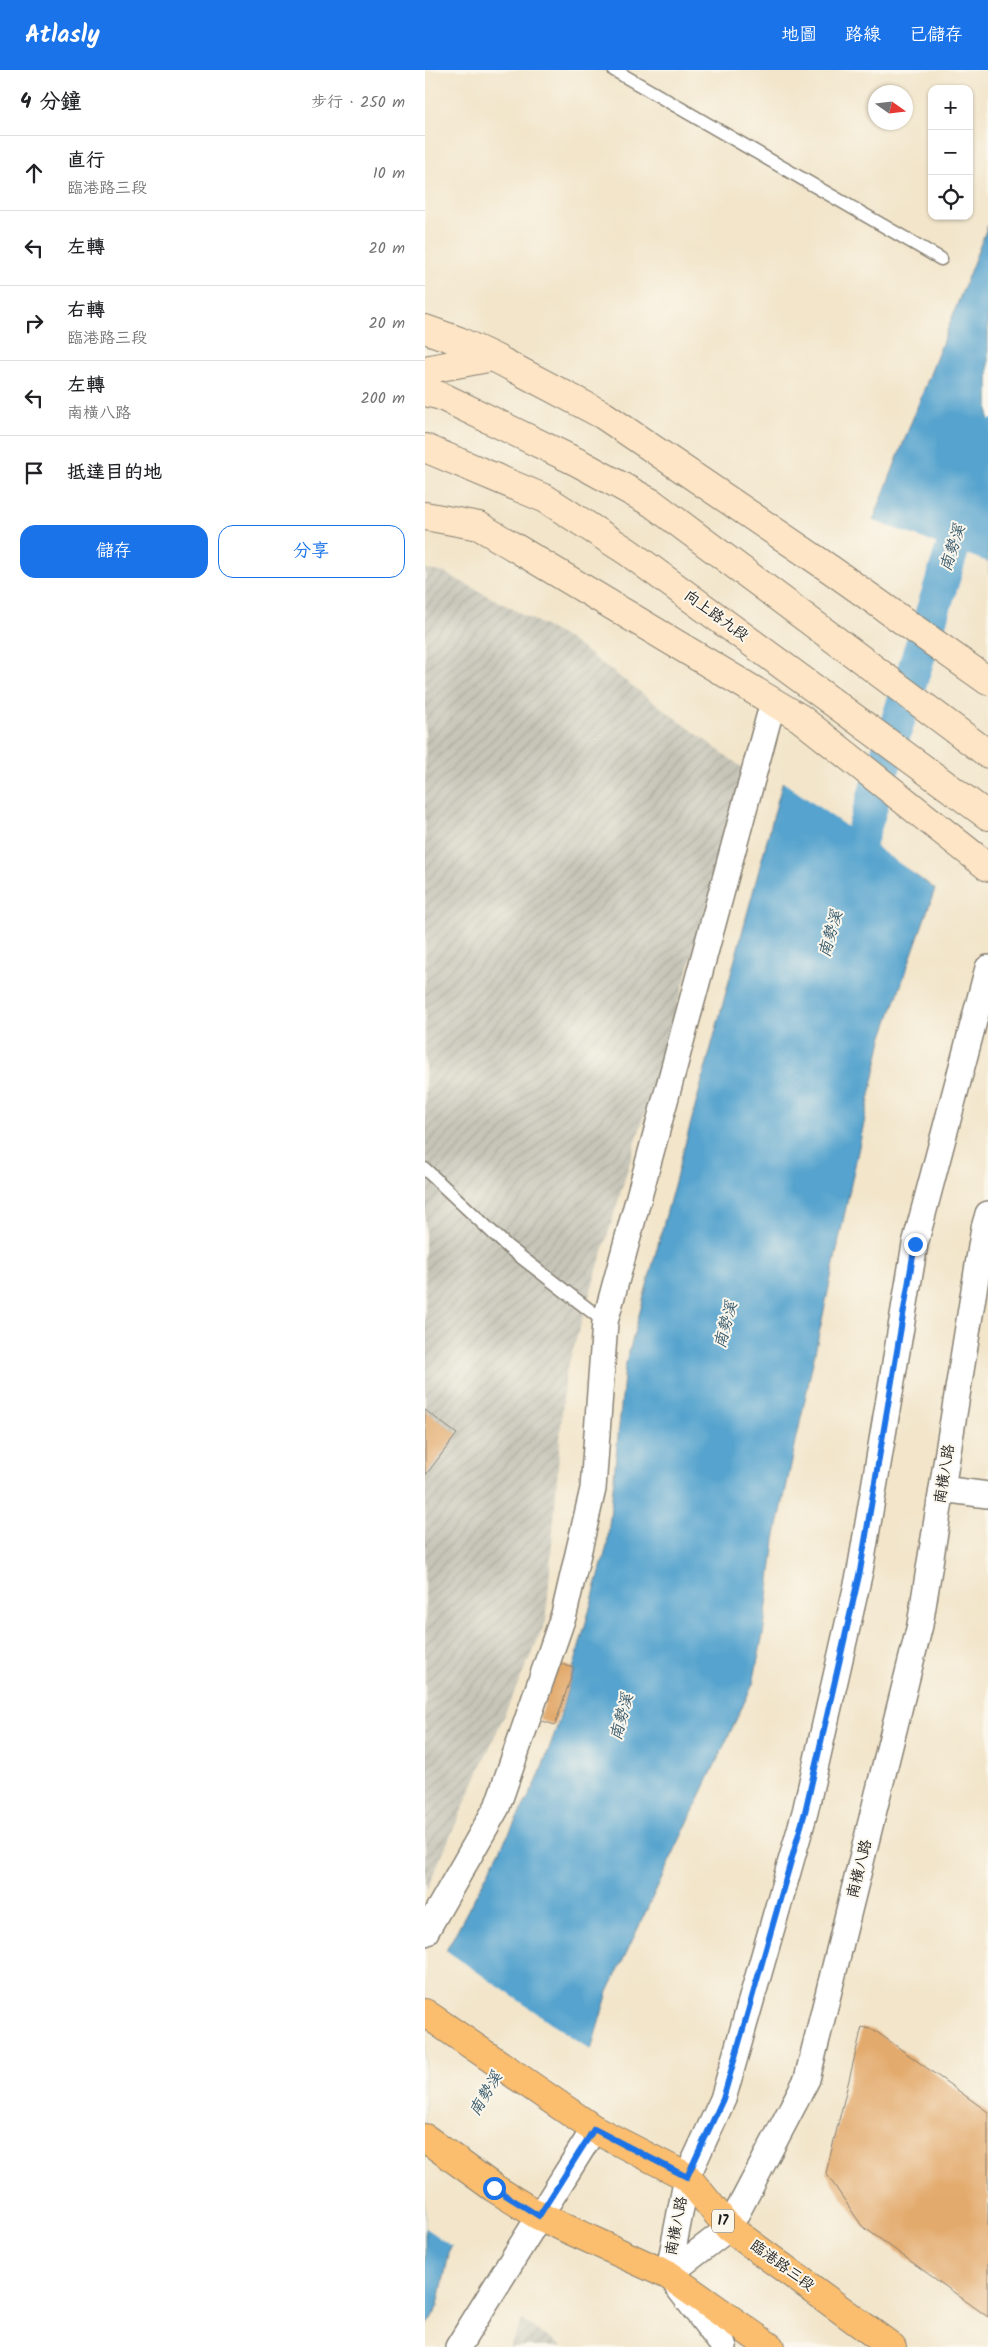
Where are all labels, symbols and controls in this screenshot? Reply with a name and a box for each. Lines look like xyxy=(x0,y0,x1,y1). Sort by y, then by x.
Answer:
text: Atlasly xyxy=(25,16,100,55)
text: 地圖 xyxy=(781,21,817,50)
text: 路線 xyxy=(845,21,881,50)
text: 已儲存 xyxy=(909,21,963,50)
north arrow xyxy=(868,85,913,130)
map controls xyxy=(928,85,973,220)
button: + xyxy=(928,85,973,130)
text: 4 分鐘 xyxy=(20,86,82,119)
text: 步行 · 250 m xyxy=(311,90,405,115)
button: − xyxy=(928,130,973,175)
text: 直行 xyxy=(67,146,105,176)
icon: ahead xyxy=(20,159,48,187)
text: 10 m xyxy=(373,161,405,186)
button: locate xyxy=(928,175,973,220)
text: 臨港路三段 xyxy=(67,176,147,201)
text: 左轉 xyxy=(67,233,105,263)
icon: left xyxy=(20,234,48,262)
text: 20 m xyxy=(369,236,405,261)
text: 右轉 xyxy=(67,296,105,326)
icon: right xyxy=(20,309,48,337)
text: 20 m xyxy=(369,311,405,336)
text: 臨港路三段 xyxy=(67,326,147,351)
text: 左轉 xyxy=(67,371,105,401)
icon: left xyxy=(20,384,48,412)
text: 200 m xyxy=(361,386,405,411)
text: 南橫八路 xyxy=(67,401,131,426)
text: 抵達目的地 xyxy=(67,458,162,488)
icon: arrive xyxy=(20,459,48,487)
water label: 南勢溪 xyxy=(934,520,973,575)
button: 儲存 xyxy=(20,525,208,578)
button: 分享 xyxy=(218,525,405,578)
street label: 向上路九段 xyxy=(679,584,753,648)
water label: 南勢溪 xyxy=(812,907,850,961)
route end xyxy=(904,1233,927,1256)
water label: 南勢溪 xyxy=(708,1298,745,1351)
street label: 南橫八路 xyxy=(928,1442,962,1506)
water label: 南勢溪 xyxy=(604,1690,641,1743)
street label: 南橫八路 xyxy=(841,1837,879,1901)
water label: 南勢溪 xyxy=(463,2066,510,2121)
route start xyxy=(483,2177,506,2200)
street label: 南橫八路 xyxy=(659,2194,695,2258)
road number: 17 xyxy=(712,2210,734,2232)
street label: 臨港路三段 xyxy=(745,2234,819,2298)

